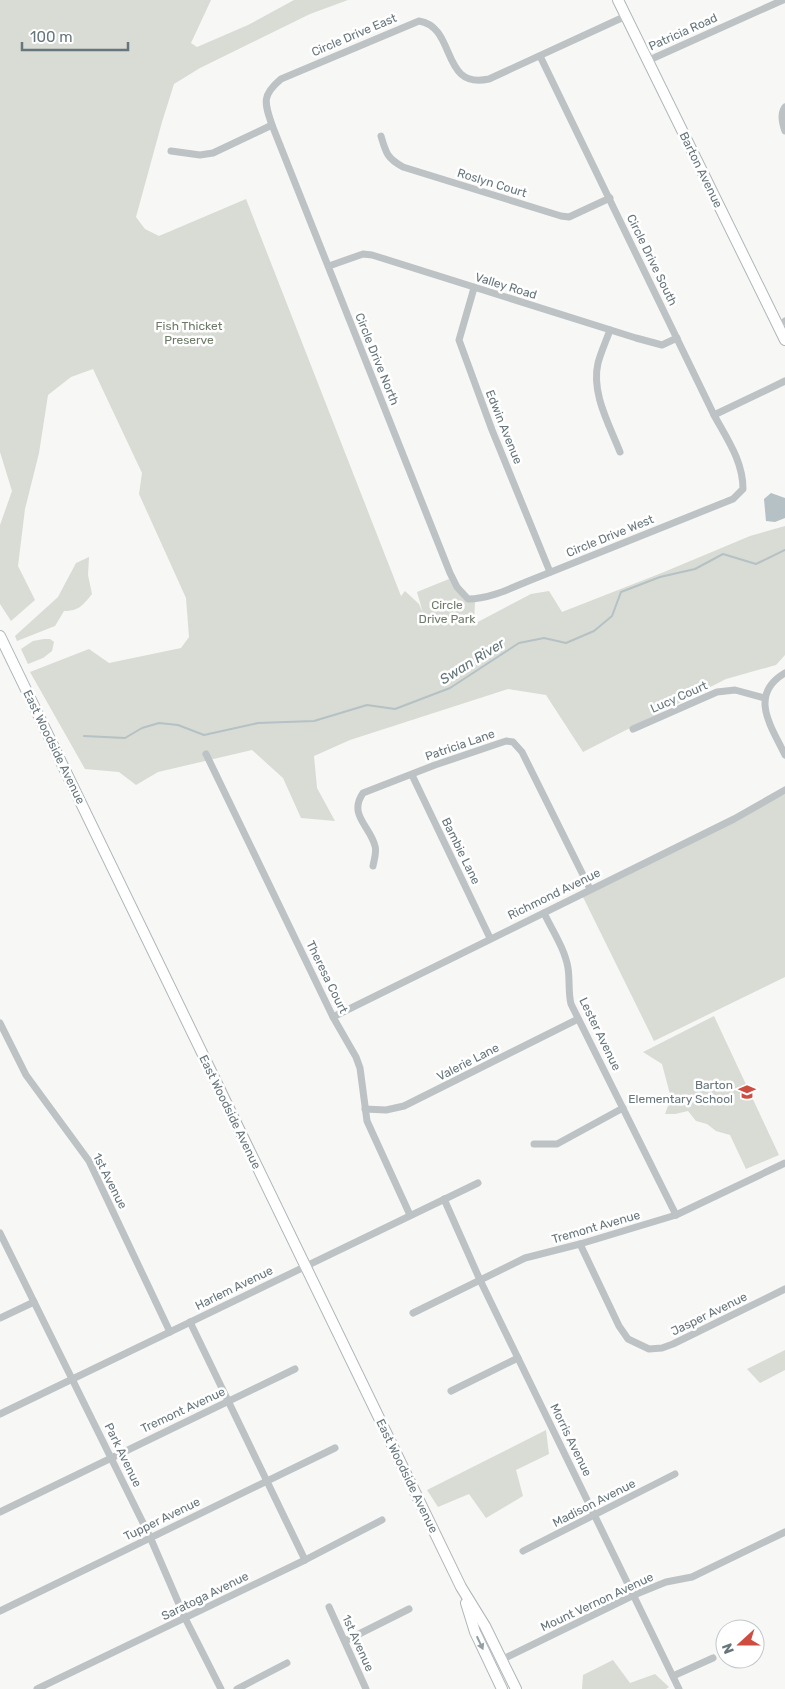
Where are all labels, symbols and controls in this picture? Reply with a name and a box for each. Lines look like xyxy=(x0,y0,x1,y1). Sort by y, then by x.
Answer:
street label: Circle Drive East xyxy=(309,11,399,59)
street label: Patricia Road xyxy=(646,11,720,53)
scale bar xyxy=(22,20,129,52)
text: 100 m xyxy=(30,28,72,46)
street label: Barton Avenue xyxy=(677,130,726,210)
street label: Roslyn Court xyxy=(456,166,529,200)
street label: Circle Drive South xyxy=(624,212,680,308)
street label: Valley Road xyxy=(473,270,539,302)
street label: Circle Drive North xyxy=(352,311,402,407)
park label: Fish Thicket Preserve xyxy=(156,319,223,347)
street label: Edwin Avenue xyxy=(483,388,525,466)
street label: Circle Drive West xyxy=(564,512,656,560)
park label: Circle Drive Park xyxy=(419,598,476,626)
water label: Swan River xyxy=(437,634,508,688)
street label: Lucy Court xyxy=(648,678,710,716)
street label: East Woodside Avenue xyxy=(20,688,88,807)
street label: Patricia Lane xyxy=(423,726,497,763)
street label: Bambie Lane xyxy=(439,815,483,887)
street label: Richmond Avenue xyxy=(505,865,603,923)
street label: Theresa Court xyxy=(303,938,351,1016)
street label: Lester Avenue xyxy=(576,995,624,1073)
street label: Valerie Lane xyxy=(435,1040,502,1084)
street label: East Woodside Avenue xyxy=(196,1053,264,1172)
place label: Barton Elementary School xyxy=(628,1078,733,1106)
school or university icon: Barton Elementary School xyxy=(737,1082,757,1102)
street label: 1st Avenue xyxy=(90,1151,130,1211)
street label: Tremont Avenue xyxy=(550,1208,642,1246)
street label: Harlem Avenue xyxy=(193,1263,275,1313)
street label: Jasper Avenue xyxy=(669,1289,750,1339)
street label: Tremont Avenue xyxy=(139,1384,228,1436)
street label: Morris Avenue xyxy=(547,1401,595,1479)
street label: East Woodside Avenue xyxy=(373,1417,441,1536)
street label: Park Avenue xyxy=(101,1421,145,1490)
street label: Madison Avenue xyxy=(550,1476,638,1530)
street label: Tupper Avenue xyxy=(122,1494,203,1544)
street label: Saratoga Avenue xyxy=(159,1569,251,1623)
street label: Mount Vernon Avenue xyxy=(538,1570,656,1634)
street label: 1st Avenue xyxy=(339,1612,377,1674)
north arrow xyxy=(715,1619,765,1669)
one-way arrow xyxy=(476,1636,485,1651)
text: N xyxy=(719,1641,738,1656)

